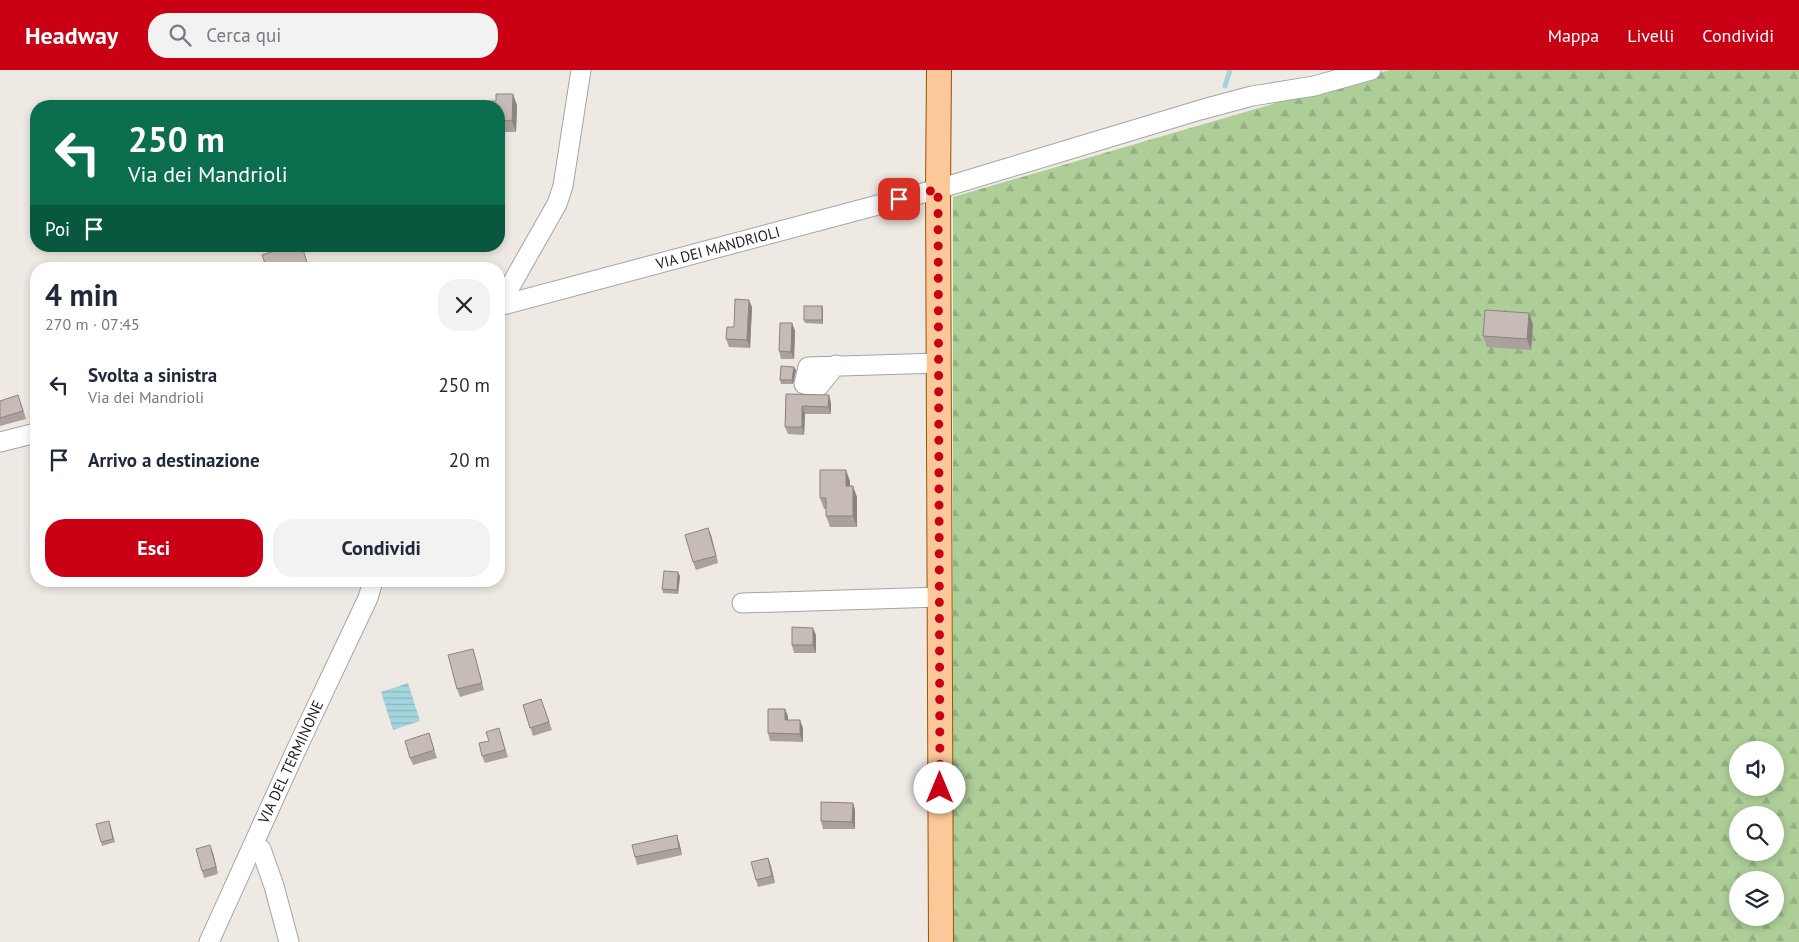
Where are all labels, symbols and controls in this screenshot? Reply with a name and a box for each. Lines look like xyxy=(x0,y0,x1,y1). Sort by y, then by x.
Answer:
search box xyxy=(148,13,498,58)
text: Headway xyxy=(25,20,118,51)
icon: search xyxy=(166,21,194,49)
text: Cerca qui xyxy=(206,23,281,47)
text: Mappa xyxy=(1548,24,1599,47)
text: Livelli xyxy=(1627,24,1674,47)
text: Condividi xyxy=(1702,24,1774,47)
text: 250 m xyxy=(128,116,225,162)
icon: left xyxy=(45,120,110,185)
text: Via dei Mandrioli xyxy=(128,160,288,188)
pin xyxy=(878,178,920,220)
icon: arrive xyxy=(885,185,913,213)
icon: arrive xyxy=(80,215,108,243)
text: Poi xyxy=(45,217,70,241)
street label: VIA DEI MANDRIOLI xyxy=(653,222,782,273)
text: 4 min xyxy=(45,275,118,314)
button: close xyxy=(438,279,490,331)
text: 270 m · 07:45 xyxy=(45,314,140,334)
text: Svolta a sinistra xyxy=(88,363,217,387)
icon: left xyxy=(45,371,73,399)
text: 250 m xyxy=(438,373,490,397)
text: Via dei Mandrioli xyxy=(88,387,204,407)
icon: arrive xyxy=(45,446,73,474)
text: Arrivo a destinazione xyxy=(88,448,260,472)
text: 20 m xyxy=(449,448,490,472)
button: Esci xyxy=(45,519,263,577)
button: Condividi xyxy=(273,519,490,577)
street label: VIA DEL TERMINONE xyxy=(253,697,327,827)
map controls xyxy=(1729,741,1784,926)
button: sound xyxy=(1729,741,1784,796)
position arrow xyxy=(913,761,965,813)
button: search xyxy=(1729,806,1784,861)
button: layers xyxy=(1729,871,1784,926)

